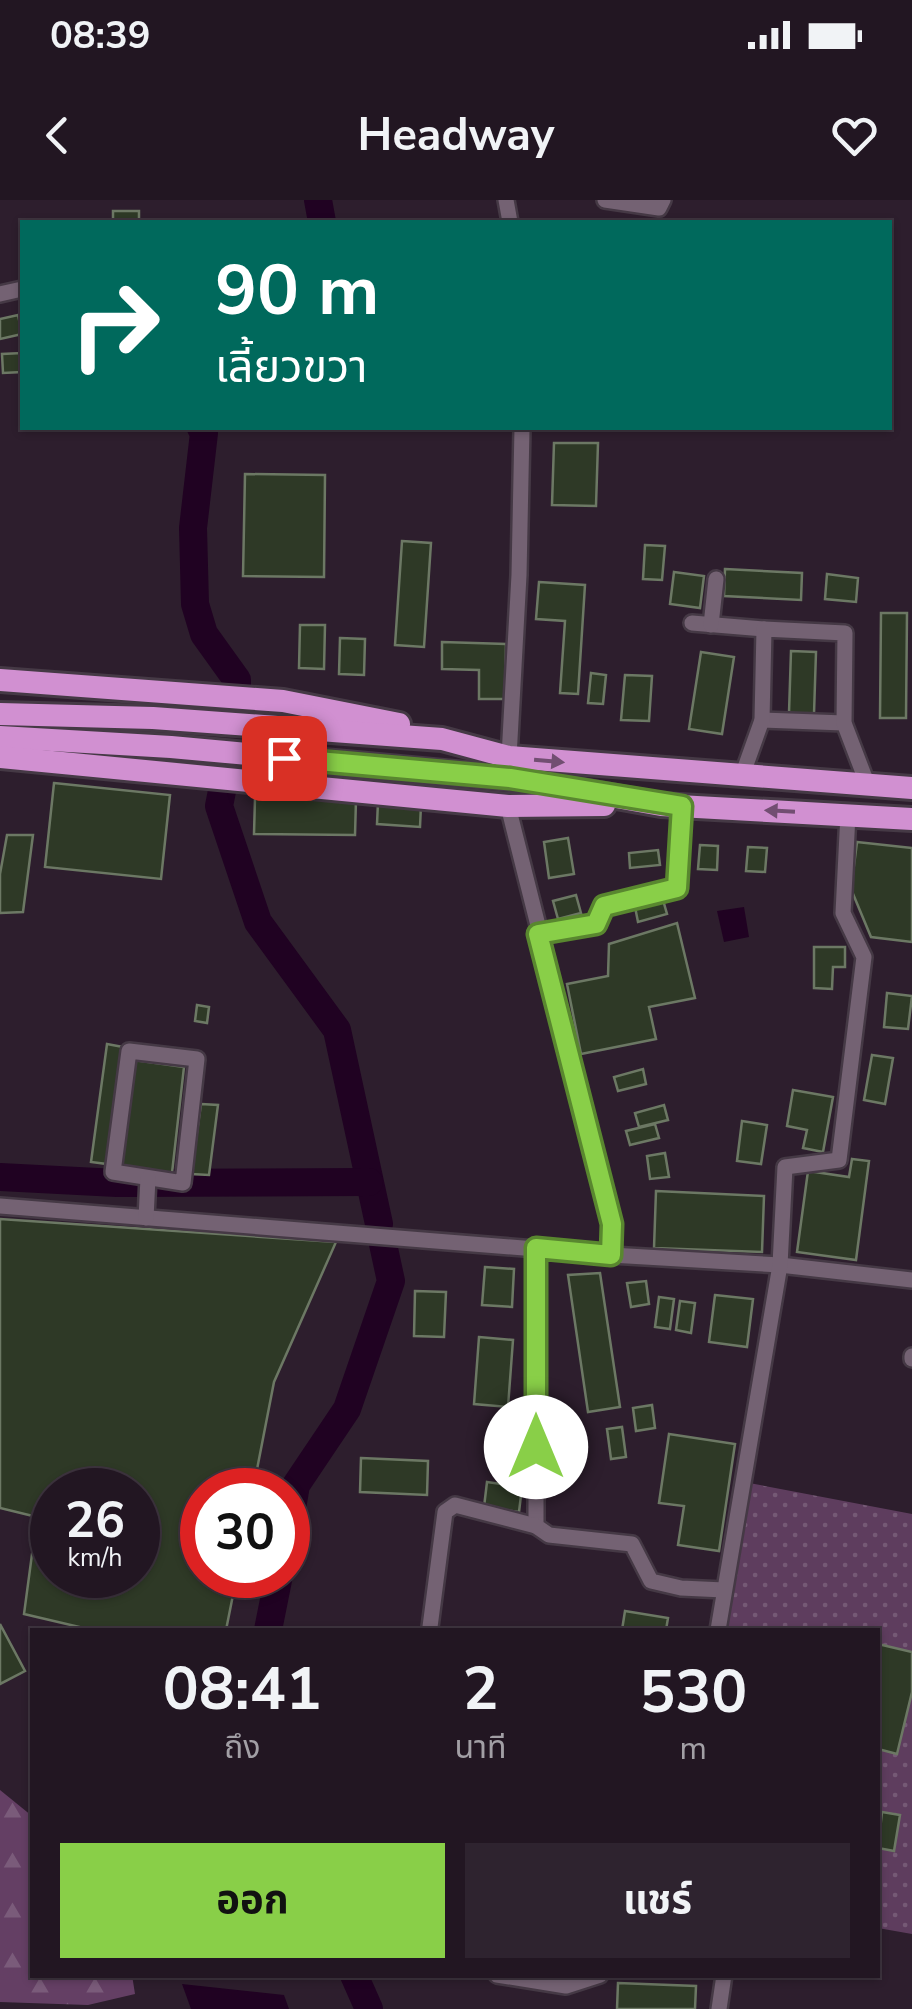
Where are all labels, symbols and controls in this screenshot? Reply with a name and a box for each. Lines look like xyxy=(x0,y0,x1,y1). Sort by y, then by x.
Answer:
text: 08:39 xyxy=(50,10,151,61)
text: Headway xyxy=(358,105,554,166)
icon: back xyxy=(30,108,85,163)
icon: heart xyxy=(827,108,882,163)
text: 90 m xyxy=(215,243,379,339)
icon: right xyxy=(50,260,180,390)
text: เลี้ยวขวา xyxy=(215,337,367,398)
pin xyxy=(242,716,327,801)
icon: arrive xyxy=(257,731,312,786)
one-way arrow xyxy=(534,753,566,769)
one-way arrow xyxy=(763,803,795,819)
position arrow xyxy=(484,1395,588,1499)
speed limit sign: 30 xyxy=(180,1468,310,1598)
text: 26 xyxy=(65,1486,125,1555)
text: km/h xyxy=(67,1541,123,1575)
text: 08:41 xyxy=(163,1648,322,1730)
text: 2 xyxy=(462,1648,498,1730)
text: 530 xyxy=(639,1651,747,1733)
text: ถึง xyxy=(224,1726,260,1769)
text: นาที xyxy=(454,1726,507,1769)
text: m xyxy=(680,1727,707,1770)
button: ออก xyxy=(60,1843,445,1958)
button: แชร์ xyxy=(465,1843,850,1958)

